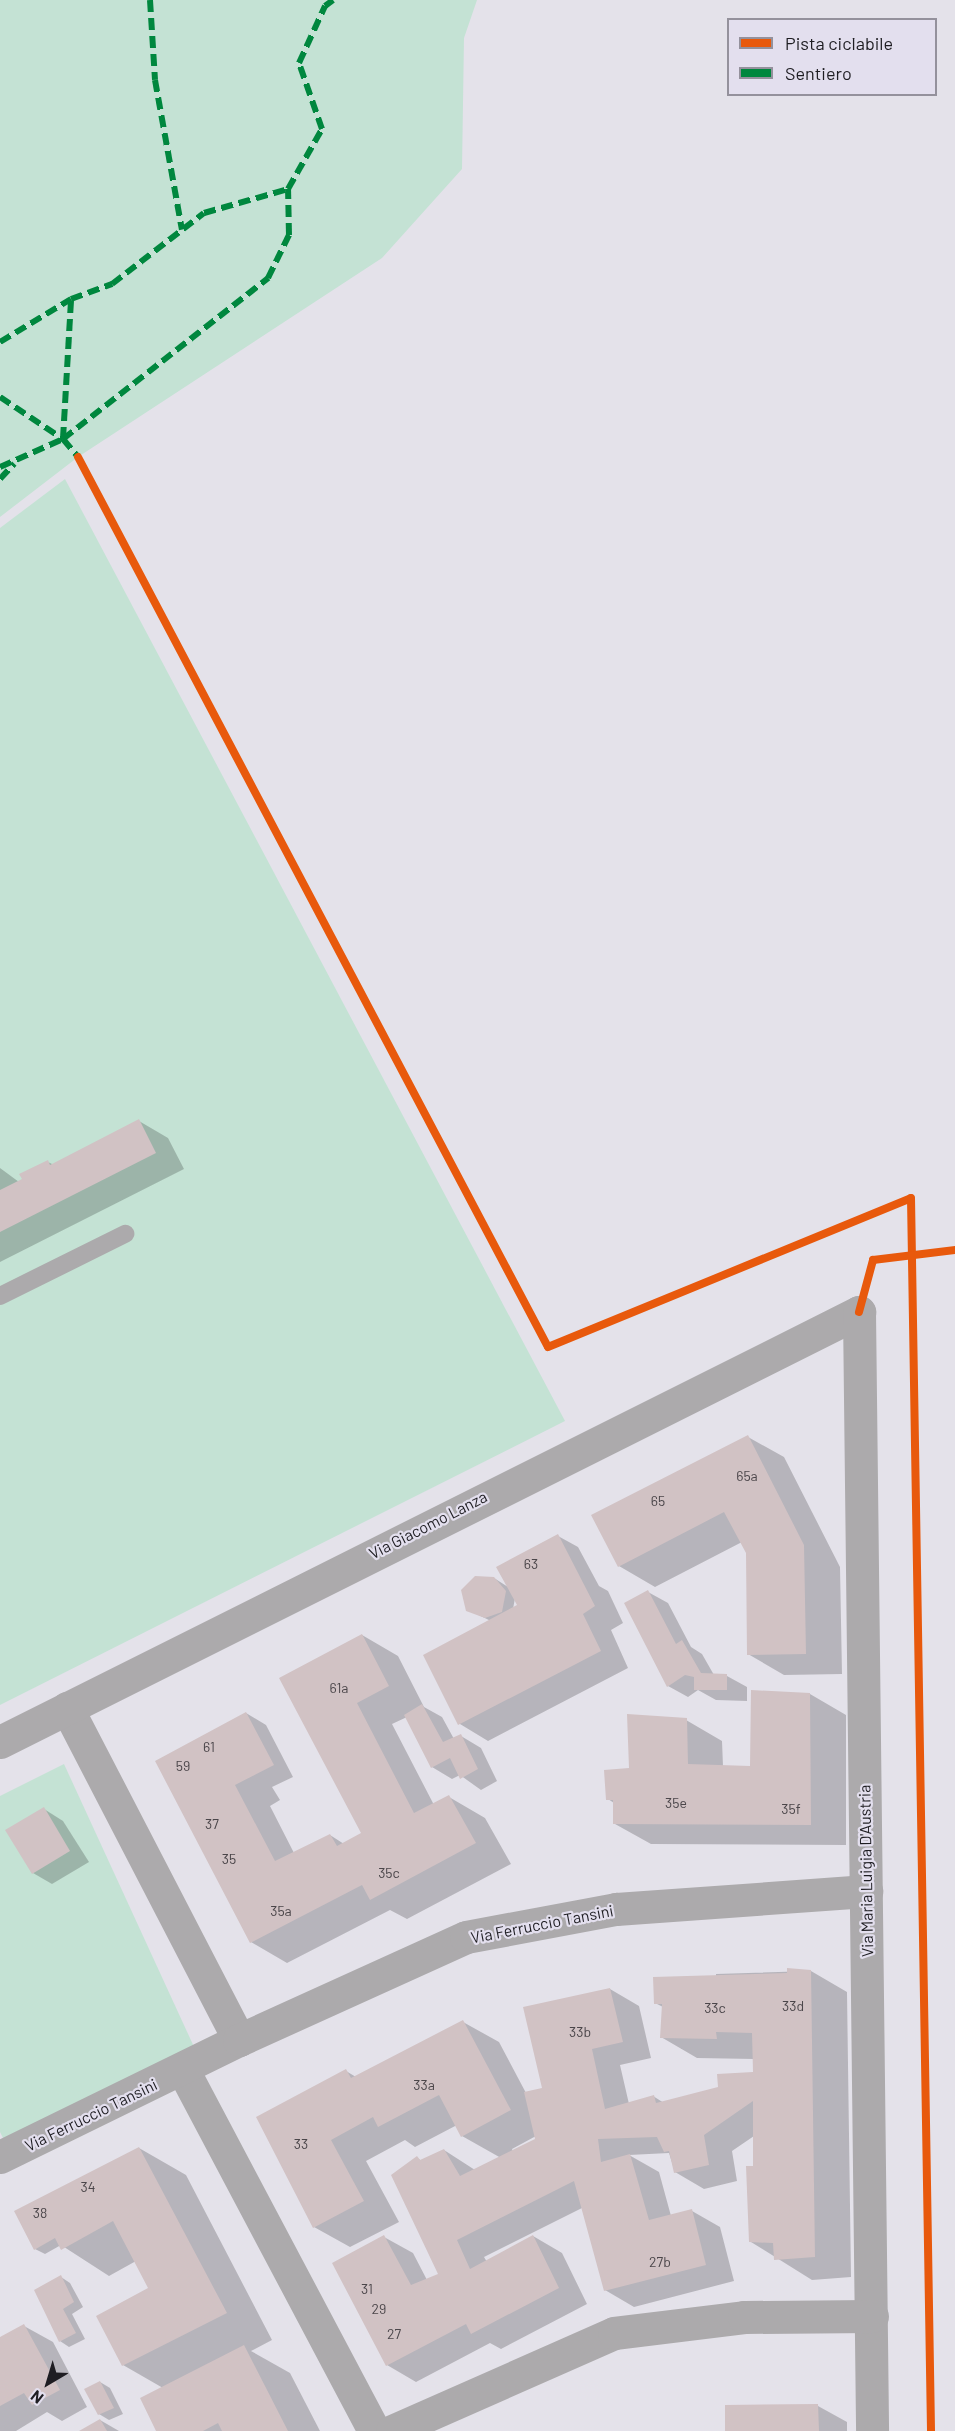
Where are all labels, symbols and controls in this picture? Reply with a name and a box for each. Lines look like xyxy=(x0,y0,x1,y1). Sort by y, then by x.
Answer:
legend xyxy=(727,18,937,96)
text: Pista ciclabile xyxy=(785,32,893,54)
text: Sentiero xyxy=(785,62,852,84)
house number: 65a xyxy=(736,1468,758,1484)
street label: Via Giacomo Lanza xyxy=(366,1487,490,1563)
house number: 65 xyxy=(651,1493,665,1509)
house number: 63 xyxy=(524,1556,538,1572)
house number: 61a xyxy=(329,1680,349,1696)
house number: 61 xyxy=(203,1739,215,1755)
house number: 59 xyxy=(176,1758,190,1774)
street label: Via Maria Luigia D'Austria xyxy=(855,1785,877,1957)
house number: 35e xyxy=(665,1795,687,1811)
house number: 35f xyxy=(781,1801,801,1817)
house number: 37 xyxy=(205,1816,219,1832)
house number: 35 xyxy=(222,1851,236,1867)
house number: 35c xyxy=(378,1865,400,1881)
street label: Via Ferruccio Tansini xyxy=(469,1901,615,1947)
house number: 35a xyxy=(270,1903,292,1919)
house number: 33d xyxy=(782,1998,804,2014)
house number: 33c xyxy=(704,2000,726,2016)
house number: 33b xyxy=(569,2024,591,2040)
street label: Via Ferruccio Tansini xyxy=(22,2075,160,2155)
house number: 33a xyxy=(413,2077,435,2093)
house number: 33 xyxy=(294,2136,308,2152)
house number: 34 xyxy=(81,2179,95,2195)
house number: 38 xyxy=(33,2205,47,2221)
house number: 27b xyxy=(649,2254,671,2270)
house number: 31 xyxy=(361,2281,373,2297)
house number: 29 xyxy=(372,2301,386,2317)
house number: 27 xyxy=(387,2326,401,2342)
north arrow xyxy=(18,2353,78,2413)
text: N xyxy=(27,2387,47,2408)

